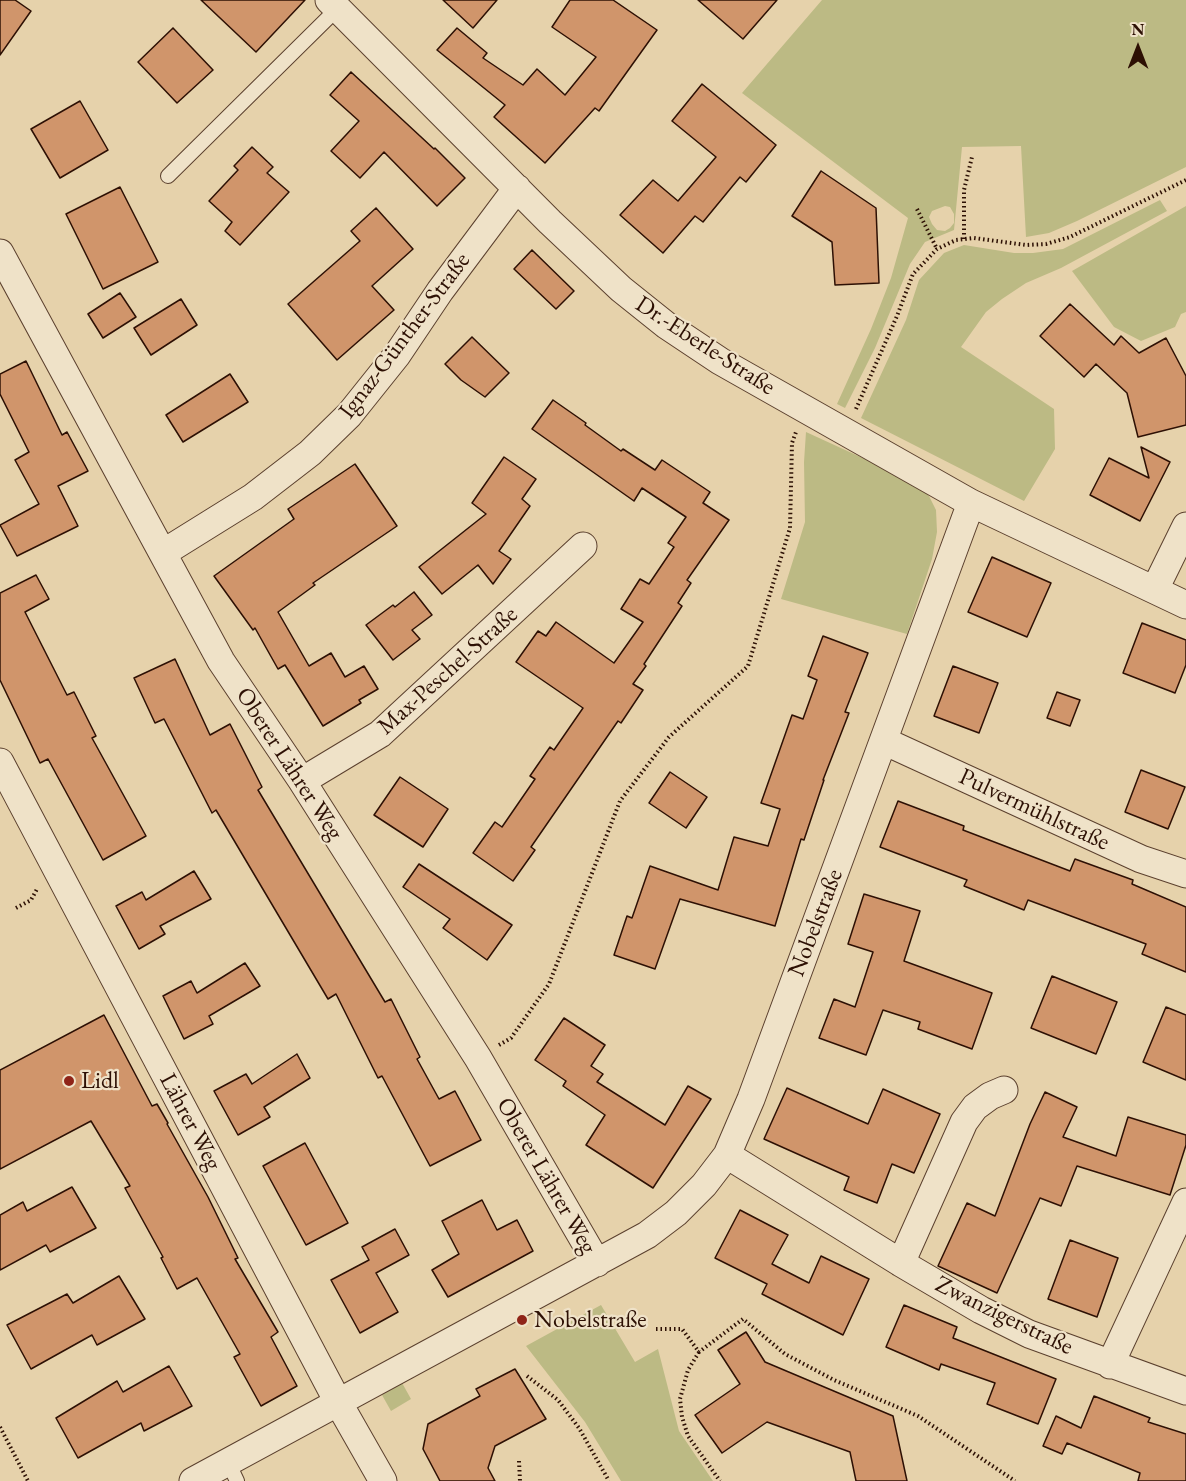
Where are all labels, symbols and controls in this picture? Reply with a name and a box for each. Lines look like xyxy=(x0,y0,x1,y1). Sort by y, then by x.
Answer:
north arrow xyxy=(1108,18,1168,78)
text: N xyxy=(1132,19,1144,40)
street label: Ignaz-Günther-Straße xyxy=(333,247,477,425)
street label: Dr.-Eberle-Straße xyxy=(630,290,780,402)
street label: Max-Peschel-Straße xyxy=(372,601,524,741)
street label: Oberer Lährer Weg xyxy=(229,682,349,846)
street label: Pulvermühlstraße xyxy=(954,763,1114,857)
street label: Nobelstraße xyxy=(782,865,850,981)
place label: Lidl xyxy=(81,1067,119,1095)
street label: Lährer Weg xyxy=(153,1069,227,1175)
marker: Lidl xyxy=(62,1074,76,1088)
street label: Oberer Lährer Weg xyxy=(490,1093,602,1259)
street label: Zwanzigerstraße xyxy=(930,1270,1078,1362)
place label: Nobelstraße xyxy=(534,1306,647,1334)
marker: Nobelstraße xyxy=(515,1313,529,1327)

